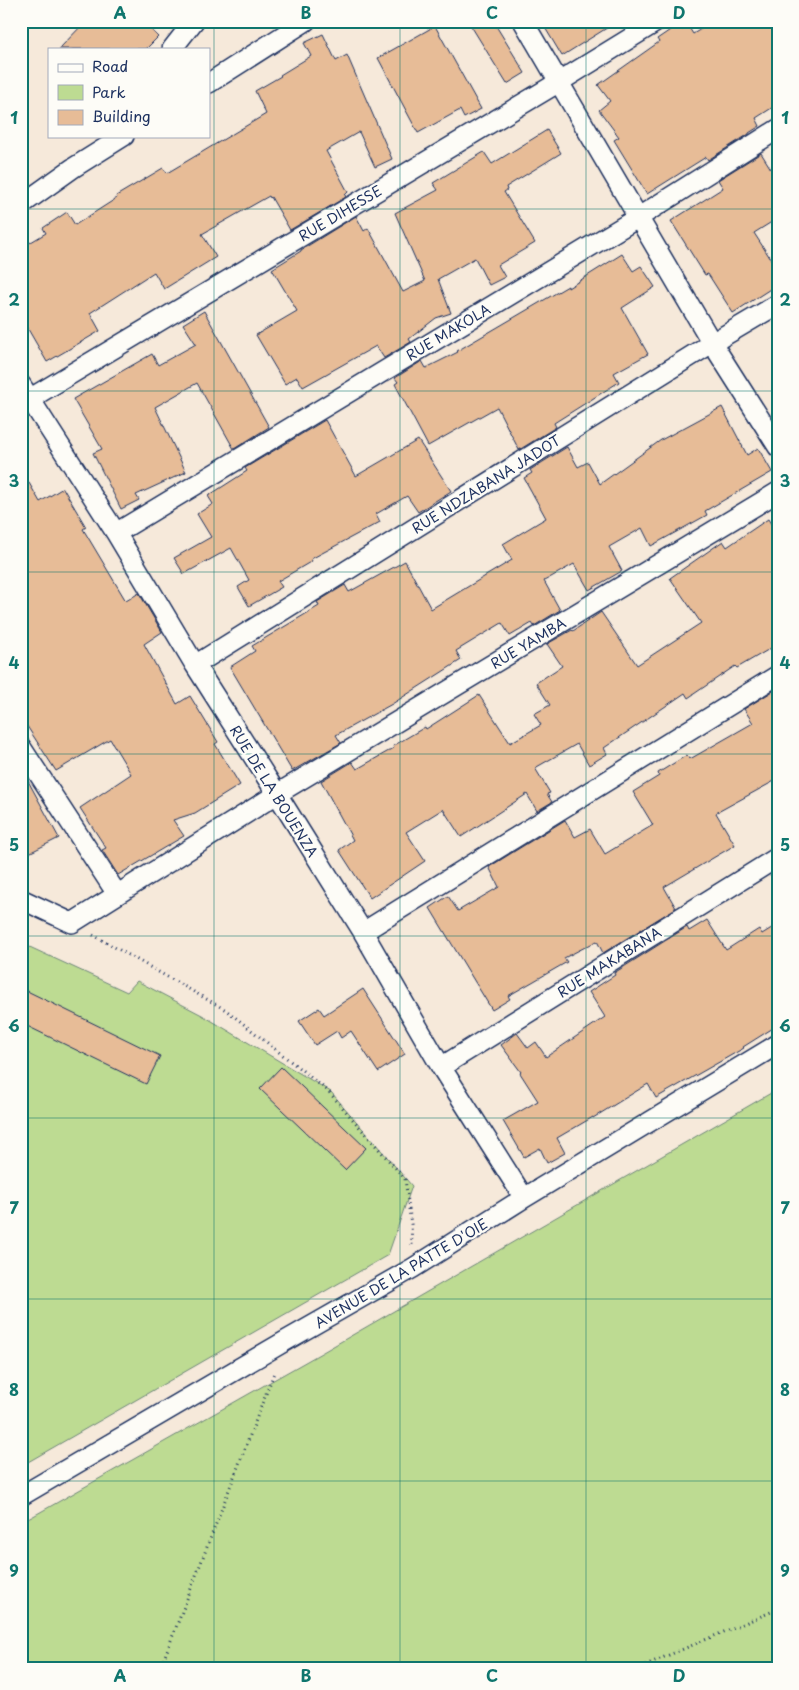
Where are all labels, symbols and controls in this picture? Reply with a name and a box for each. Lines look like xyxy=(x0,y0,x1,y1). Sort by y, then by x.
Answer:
text: A xyxy=(114,0,127,24)
text: B xyxy=(301,0,312,24)
text: C xyxy=(486,0,498,24)
text: D xyxy=(673,0,685,24)
legend xyxy=(48,48,210,138)
text: Road xyxy=(92,54,128,77)
text: Park xyxy=(92,80,126,103)
text: Building xyxy=(92,104,151,127)
text: 1 xyxy=(10,105,18,129)
text: 1 xyxy=(781,105,789,129)
street label: RUE DIHESSE xyxy=(294,180,386,246)
text: 2 xyxy=(8,287,20,311)
text: 2 xyxy=(779,287,791,311)
street label: RUE MAKOLA xyxy=(402,298,494,366)
street label: RUE NDZABANA JADOT xyxy=(408,429,565,538)
text: 3 xyxy=(9,468,19,492)
text: 3 xyxy=(780,468,790,492)
street label: RUE YAMBA xyxy=(486,612,570,674)
text: 4 xyxy=(9,650,20,674)
text: 4 xyxy=(780,650,791,674)
street label: RUE DE LA BOUENZA xyxy=(225,721,323,861)
text: 5 xyxy=(9,832,19,856)
text: 5 xyxy=(780,832,790,856)
street label: RUE MAKABANA xyxy=(553,921,665,1002)
text: 6 xyxy=(8,1013,20,1037)
text: 6 xyxy=(779,1013,791,1037)
text: 7 xyxy=(9,1195,19,1219)
text: 7 xyxy=(780,1195,790,1219)
street label: AVENUE DE LA PATTE D'OIE xyxy=(311,1213,492,1333)
text: 8 xyxy=(9,1377,19,1401)
text: 8 xyxy=(780,1377,790,1401)
text: 9 xyxy=(9,1558,19,1582)
text: 9 xyxy=(780,1558,790,1582)
text: A xyxy=(114,1663,127,1687)
text: B xyxy=(301,1663,312,1687)
text: C xyxy=(486,1663,498,1687)
text: D xyxy=(673,1663,685,1687)

